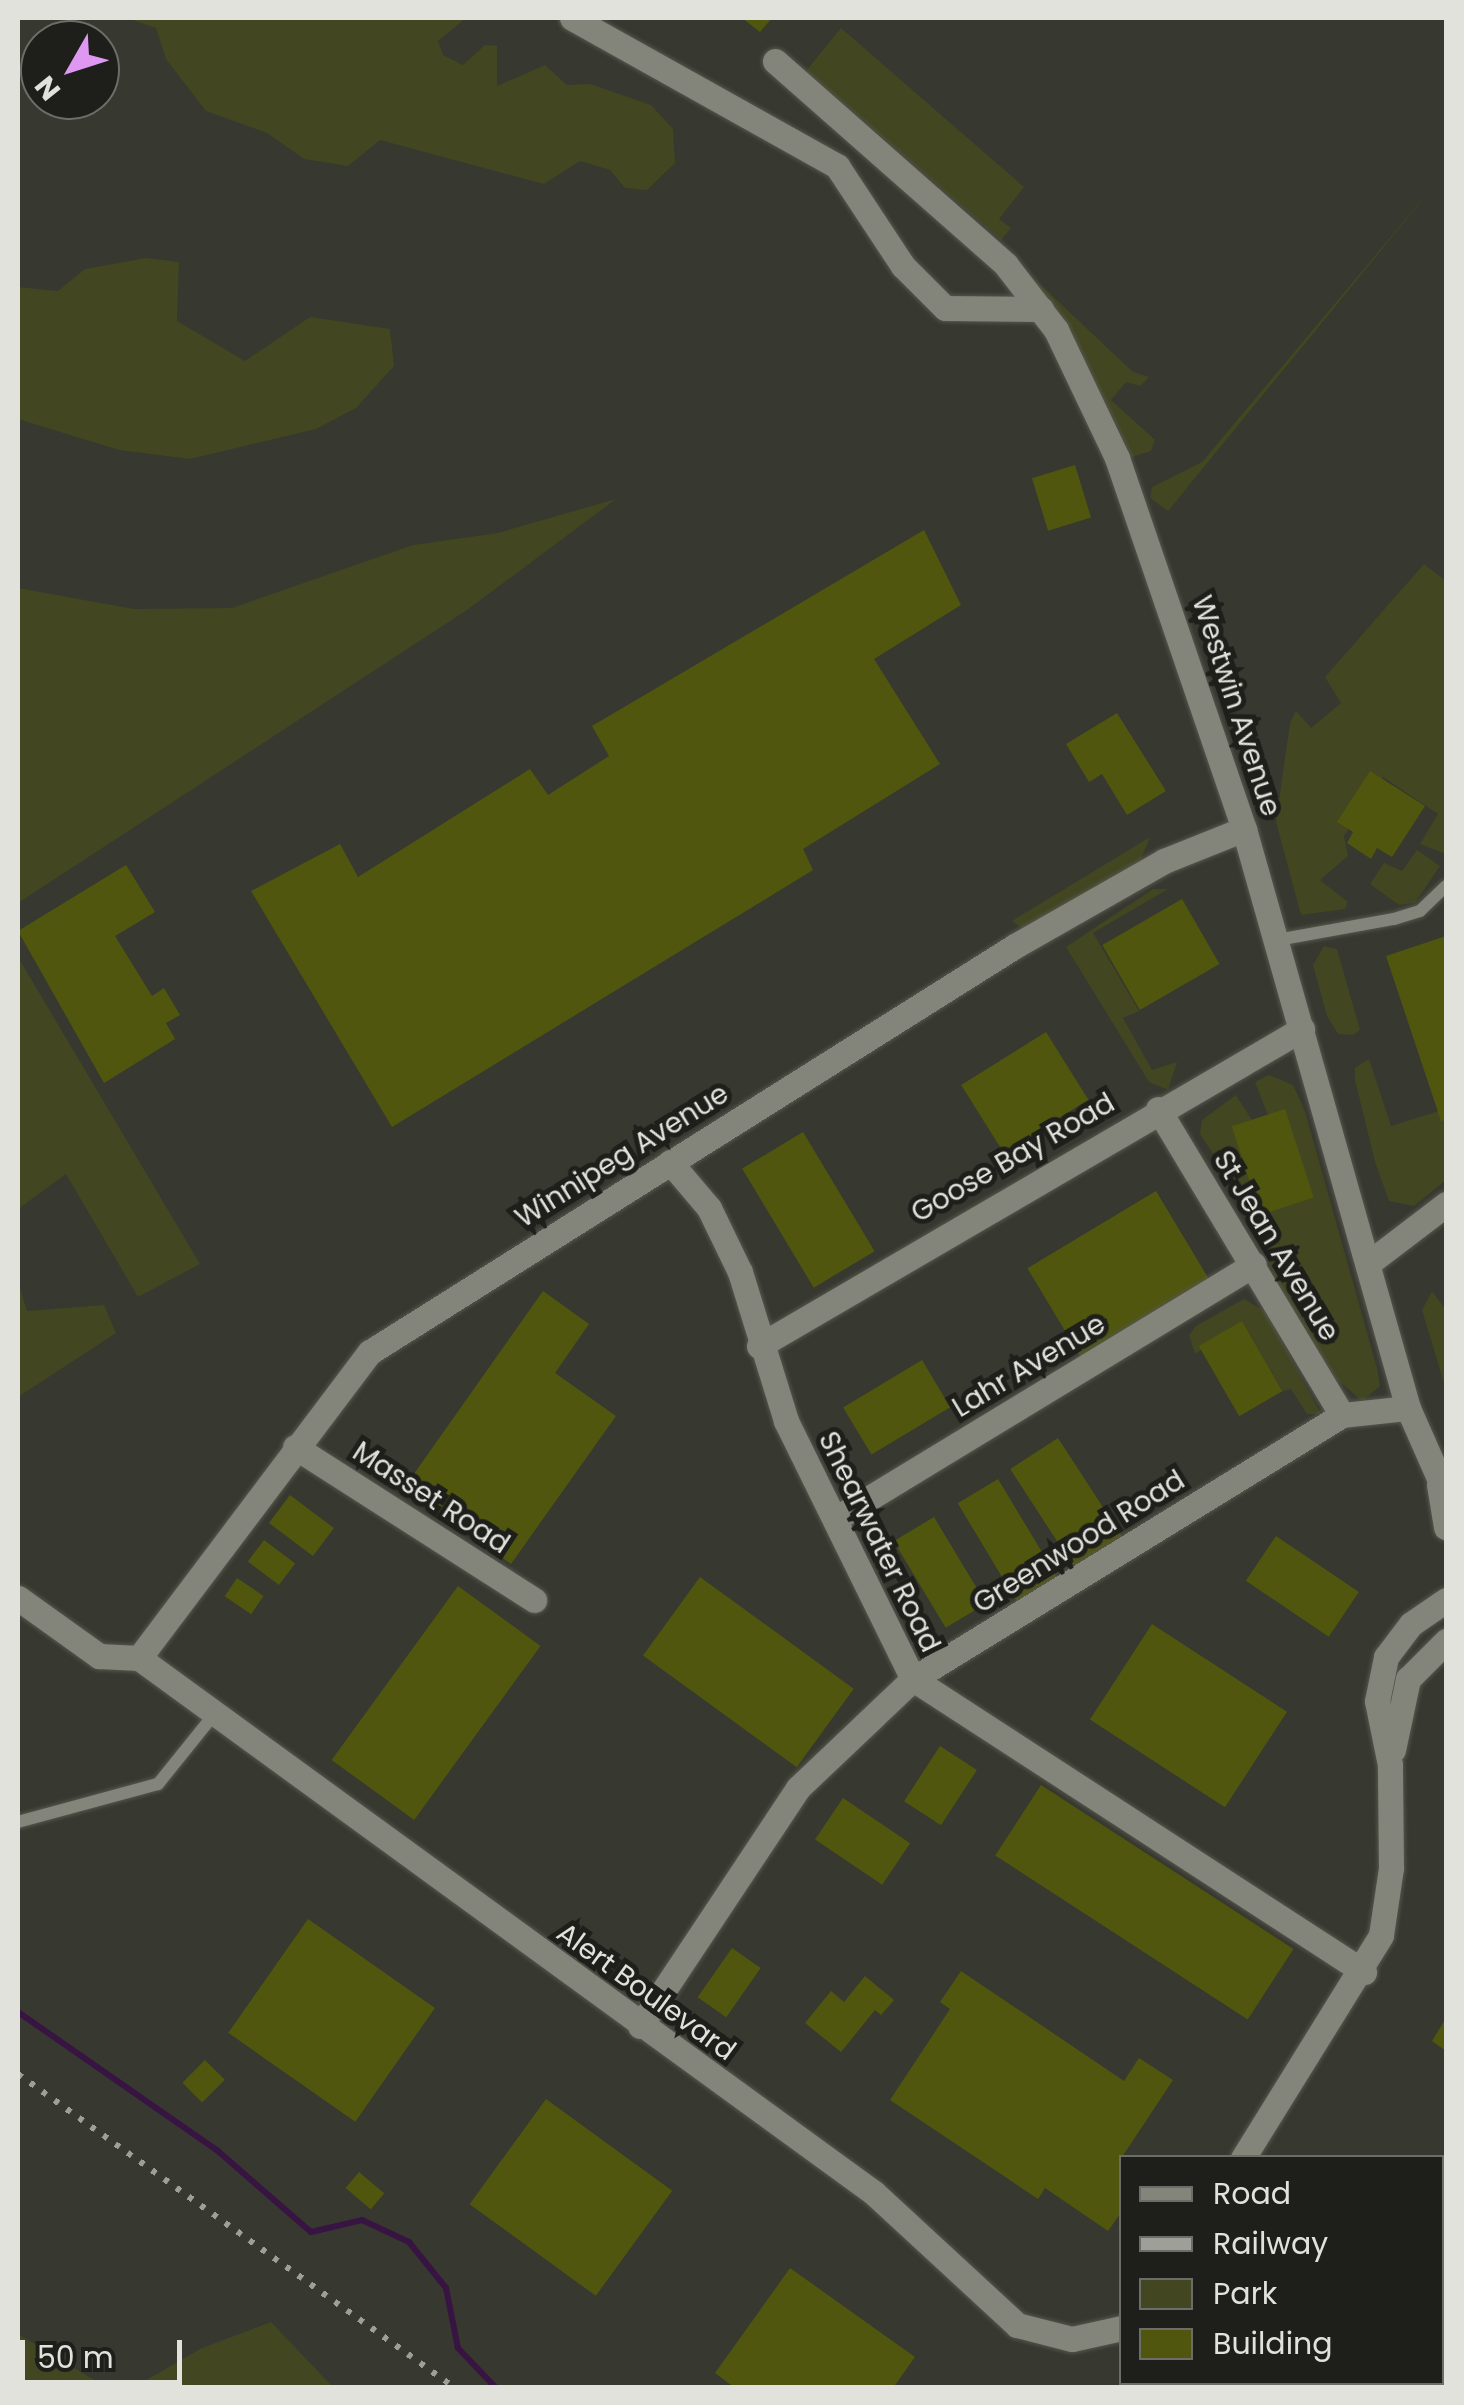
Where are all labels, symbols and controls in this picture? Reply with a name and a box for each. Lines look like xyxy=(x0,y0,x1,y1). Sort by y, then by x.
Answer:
north arrow xyxy=(20,20,120,120)
text: N xyxy=(26,67,70,108)
street label: Westwin Avenue xyxy=(1185,591,1287,821)
street label: Winnipeg Avenue xyxy=(509,1077,735,1235)
street label: Goose Bay Road xyxy=(905,1086,1121,1230)
street label: St Jean Avenue xyxy=(1206,1145,1346,1347)
street label: Lahr Avenue xyxy=(947,1307,1111,1425)
street label: Shearwater Road xyxy=(811,1426,947,1658)
street label: Masset Road xyxy=(346,1435,516,1561)
street label: Greenwood Road xyxy=(967,1463,1191,1621)
street label: Alert Boulevard xyxy=(550,1916,742,2068)
legend xyxy=(1119,2155,1444,2385)
text: Road xyxy=(1213,2172,1291,2215)
text: Railway xyxy=(1213,2222,1328,2265)
text: Park xyxy=(1213,2272,1277,2315)
scale bar xyxy=(25,2320,188,2382)
text: Building xyxy=(1213,2322,1333,2365)
text: 50 m xyxy=(37,2336,114,2379)

